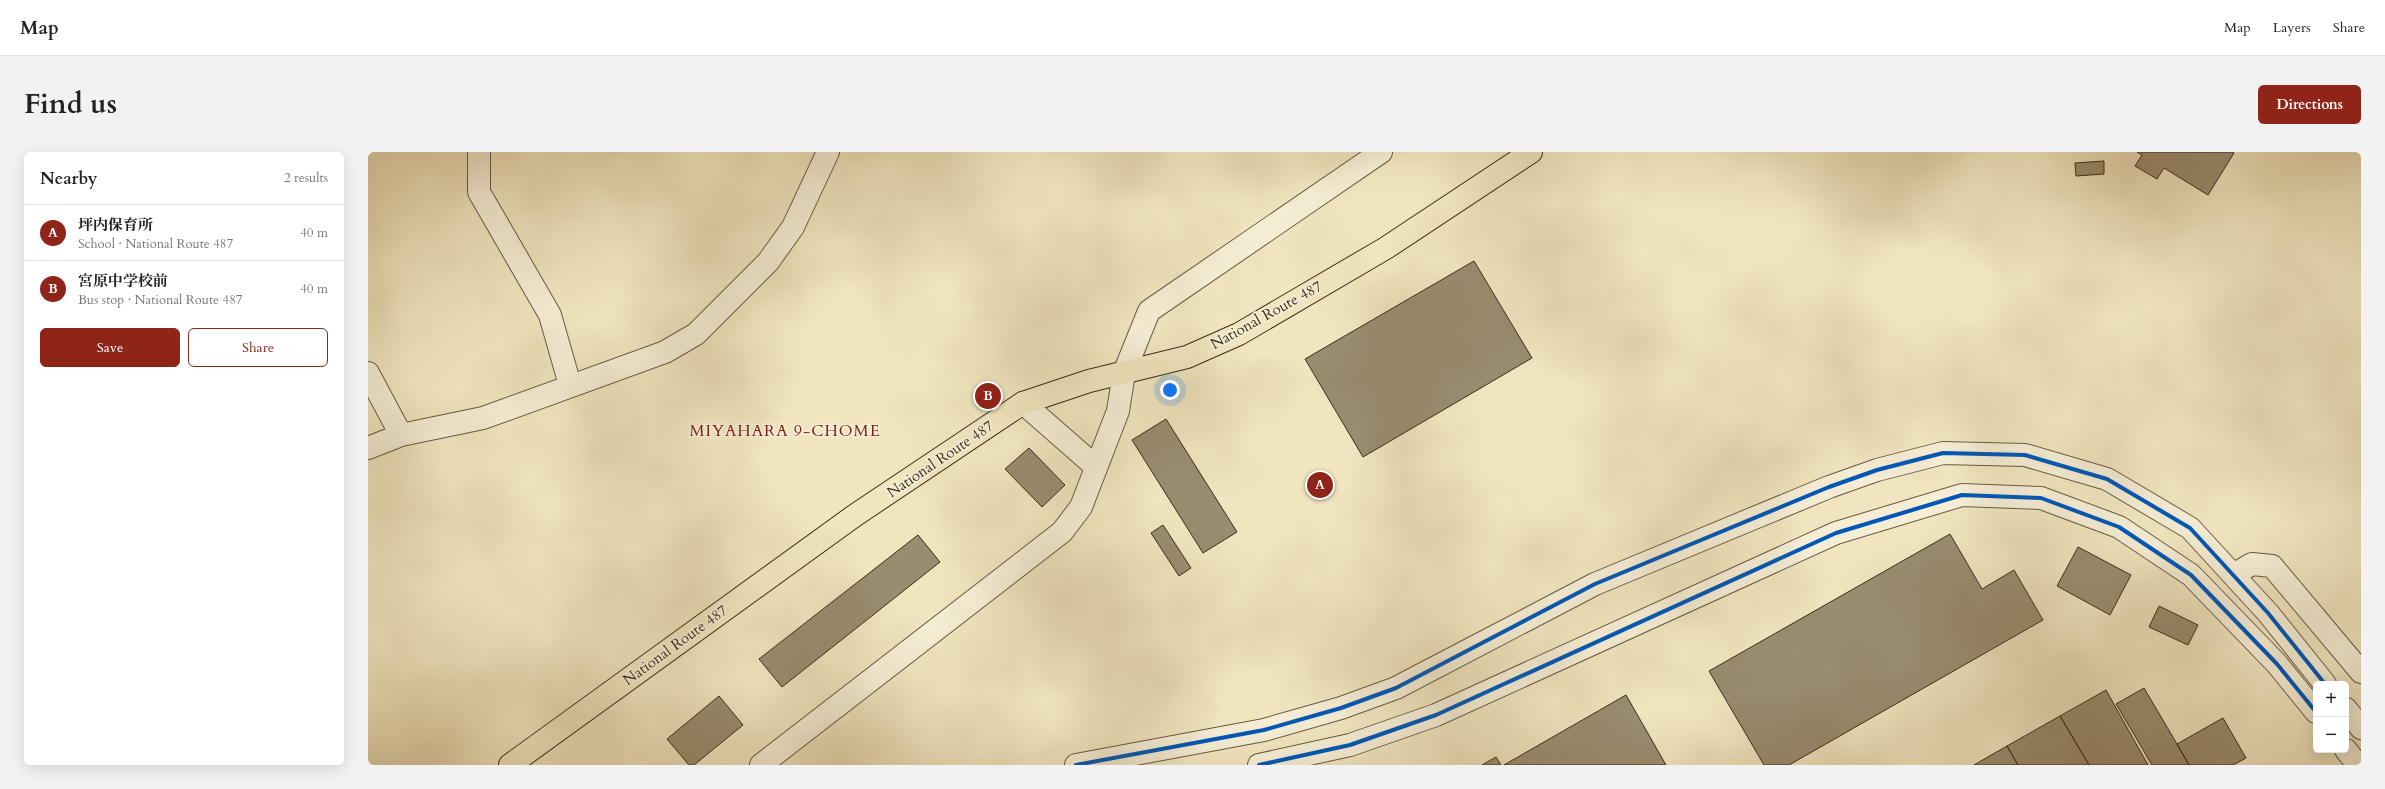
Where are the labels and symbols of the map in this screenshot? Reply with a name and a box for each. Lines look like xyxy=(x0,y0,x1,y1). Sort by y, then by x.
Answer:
street label: National Route 487 xyxy=(1207,276,1326,354)
your location xyxy=(1160,380,1180,400)
pin: B xyxy=(975,381,1001,411)
street label: National Route 487 xyxy=(883,416,997,502)
district label: MIYAHARA 9-CHOME xyxy=(689,420,881,442)
pin: A xyxy=(1307,470,1333,500)
street label: National Route 487 xyxy=(619,600,732,690)

